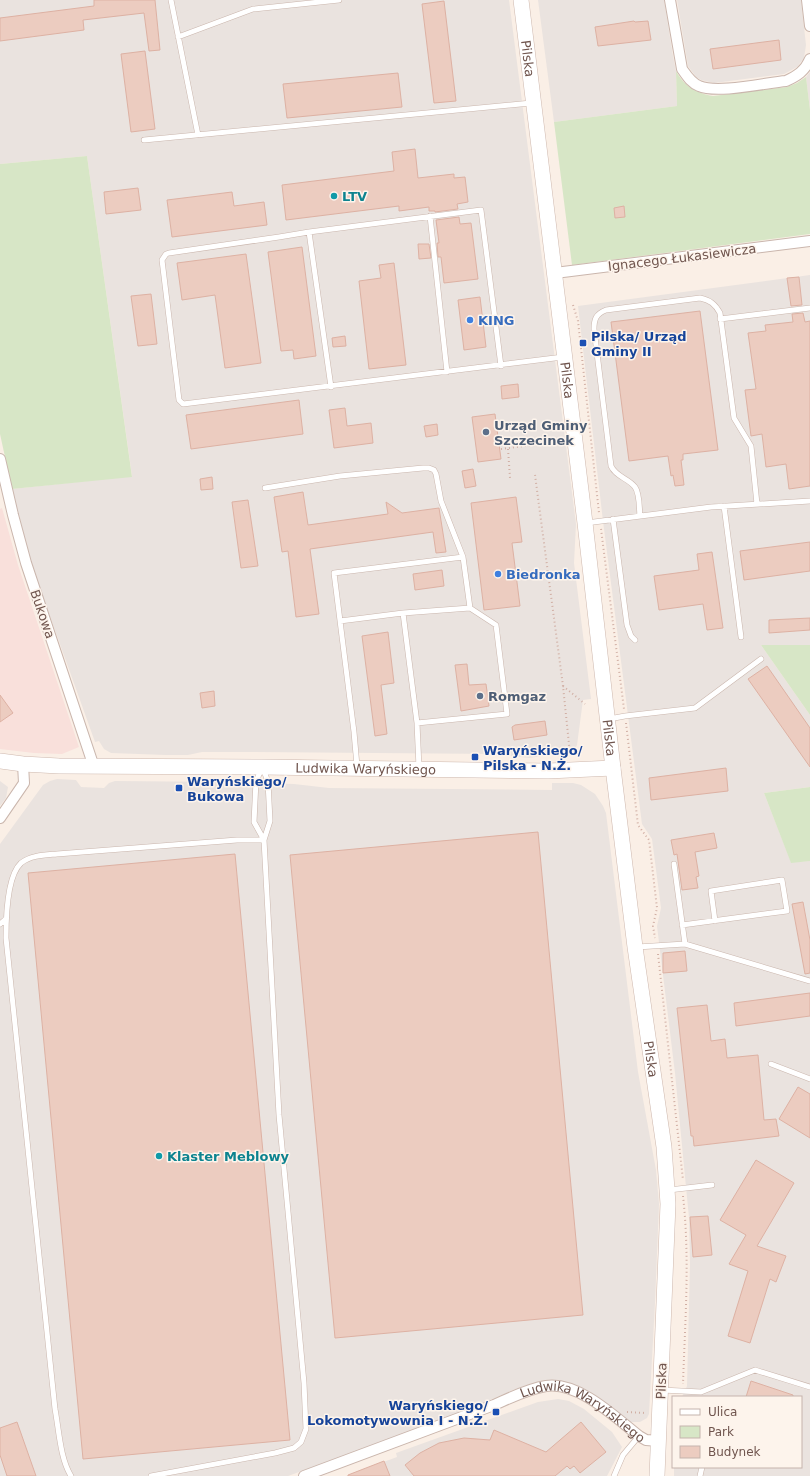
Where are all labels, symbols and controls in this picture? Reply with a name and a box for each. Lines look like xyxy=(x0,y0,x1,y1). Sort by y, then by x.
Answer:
street label: Pilska xyxy=(518,39,537,78)
place label: LTV xyxy=(342,189,367,204)
marker: LTV xyxy=(329,191,339,201)
street label: Ignacego Łukasiewicza xyxy=(607,241,757,274)
place label: KING xyxy=(478,313,514,328)
marker: KING xyxy=(465,315,475,325)
place label: Pilska/ Urząd Gminy II xyxy=(591,329,686,359)
marker: Pilska/ Urząd Gminy II xyxy=(578,338,588,348)
street label: Pilska xyxy=(557,361,577,399)
place label: Urząd Gminy Szczecinek xyxy=(494,418,588,448)
marker: Urząd Gminy Szczecinek xyxy=(481,427,491,437)
place label: Biedronka xyxy=(506,567,581,582)
marker: Biedronka xyxy=(493,569,503,579)
street label: Bukowa xyxy=(27,588,58,641)
place label: Romgaz xyxy=(488,689,546,704)
marker: Romgaz xyxy=(475,691,485,701)
street label: Pilska xyxy=(599,719,619,757)
place label: Waryńskiego/ Pilska - N.Ż. xyxy=(483,743,583,773)
marker: Waryńskiego/ Pilska - N.Ż. xyxy=(470,752,480,762)
street label: Ludwika Waryńskiego xyxy=(295,760,436,777)
place label: Waryńskiego/ Bukowa xyxy=(187,774,287,804)
marker: Waryńskiego/ Bukowa xyxy=(174,783,184,793)
street label: Pilska xyxy=(641,1040,661,1078)
place label: Klaster Meblowy xyxy=(167,1149,289,1164)
marker: Klaster Meblowy xyxy=(154,1151,164,1161)
street label: Pilska xyxy=(653,1362,670,1400)
street label: Ludwika Waryńskiego xyxy=(518,1378,647,1446)
legend xyxy=(672,1396,802,1468)
place label: Waryńskiego/ Lokomotywownia I - N.Ż. xyxy=(307,1398,488,1428)
text: Ulica xyxy=(708,1405,737,1419)
marker: Waryńskiego/ Lokomotywownia I - N.Ż. xyxy=(491,1407,501,1417)
text: Park xyxy=(708,1425,734,1439)
text: Budynek xyxy=(708,1445,761,1459)

